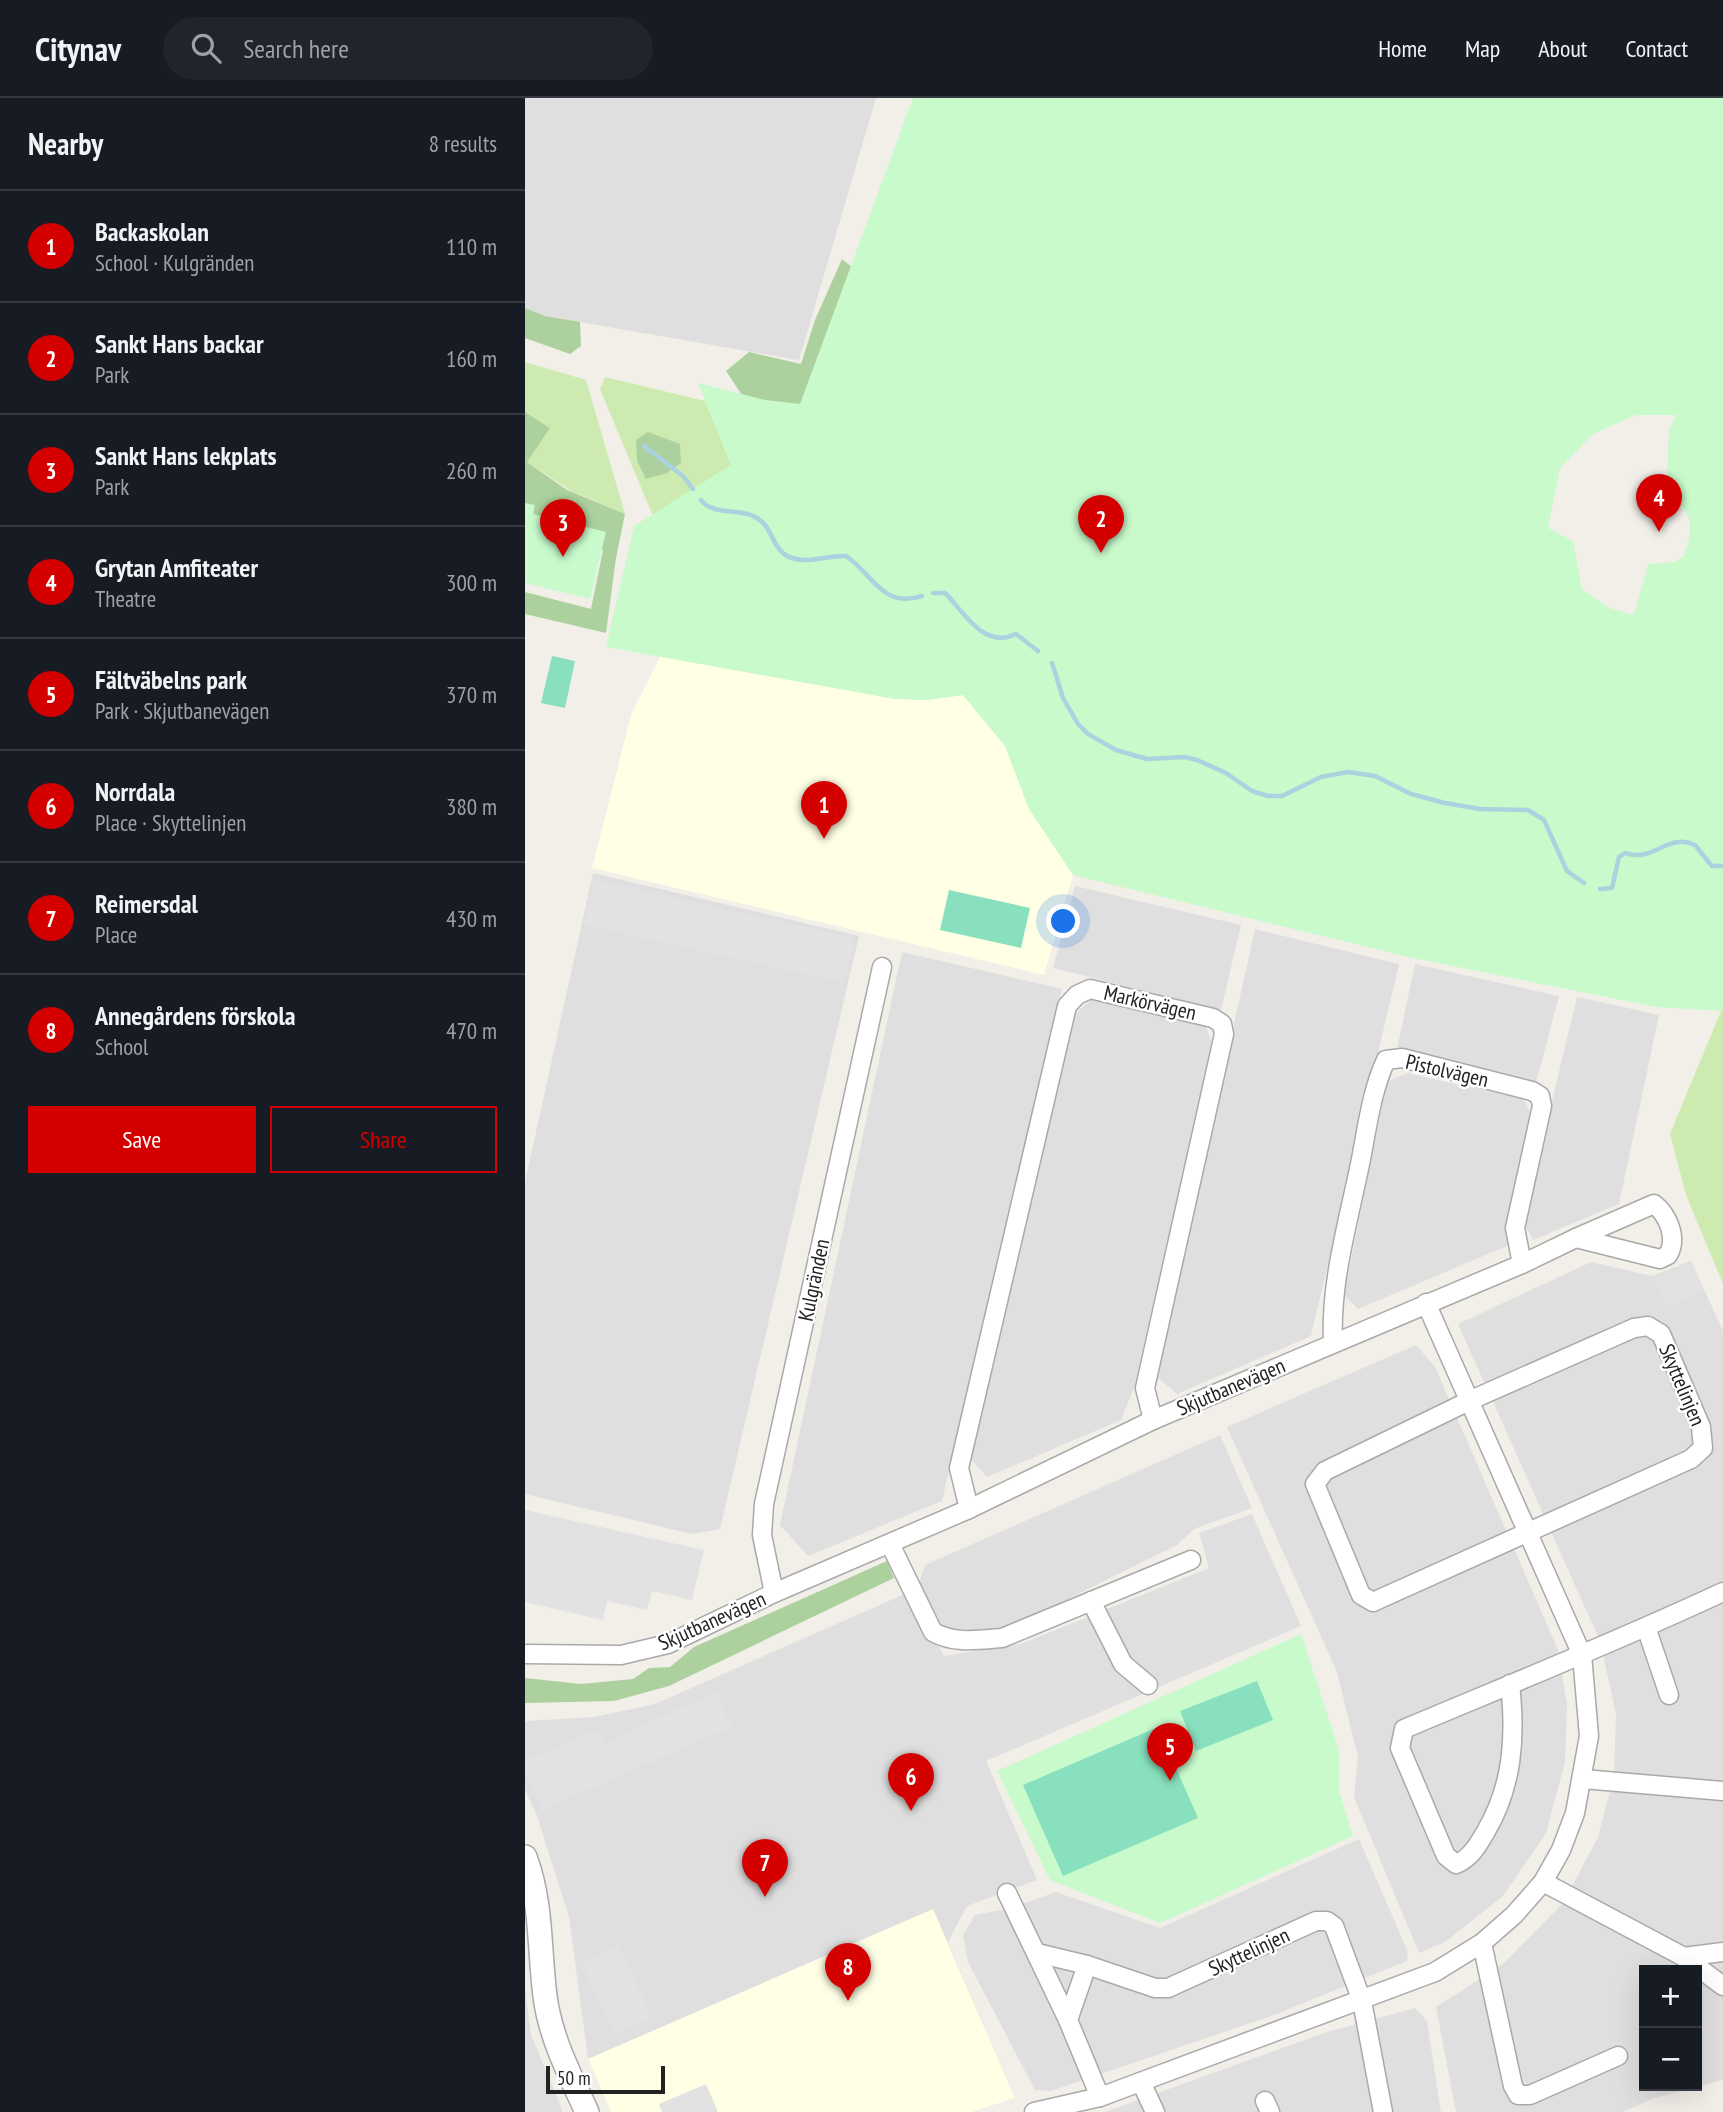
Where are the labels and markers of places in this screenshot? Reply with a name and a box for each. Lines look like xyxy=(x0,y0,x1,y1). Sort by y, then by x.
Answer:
pin: 4 xyxy=(1636,474,1682,532)
pin: 2 xyxy=(1078,495,1124,553)
pin: 3 xyxy=(540,499,586,557)
pin: 1 xyxy=(801,781,847,839)
pin: 5 xyxy=(1147,1723,1193,1781)
pin: 6 xyxy=(888,1753,934,1811)
pin: 7 xyxy=(742,1839,788,1897)
pin: 8 xyxy=(825,1943,871,2001)

